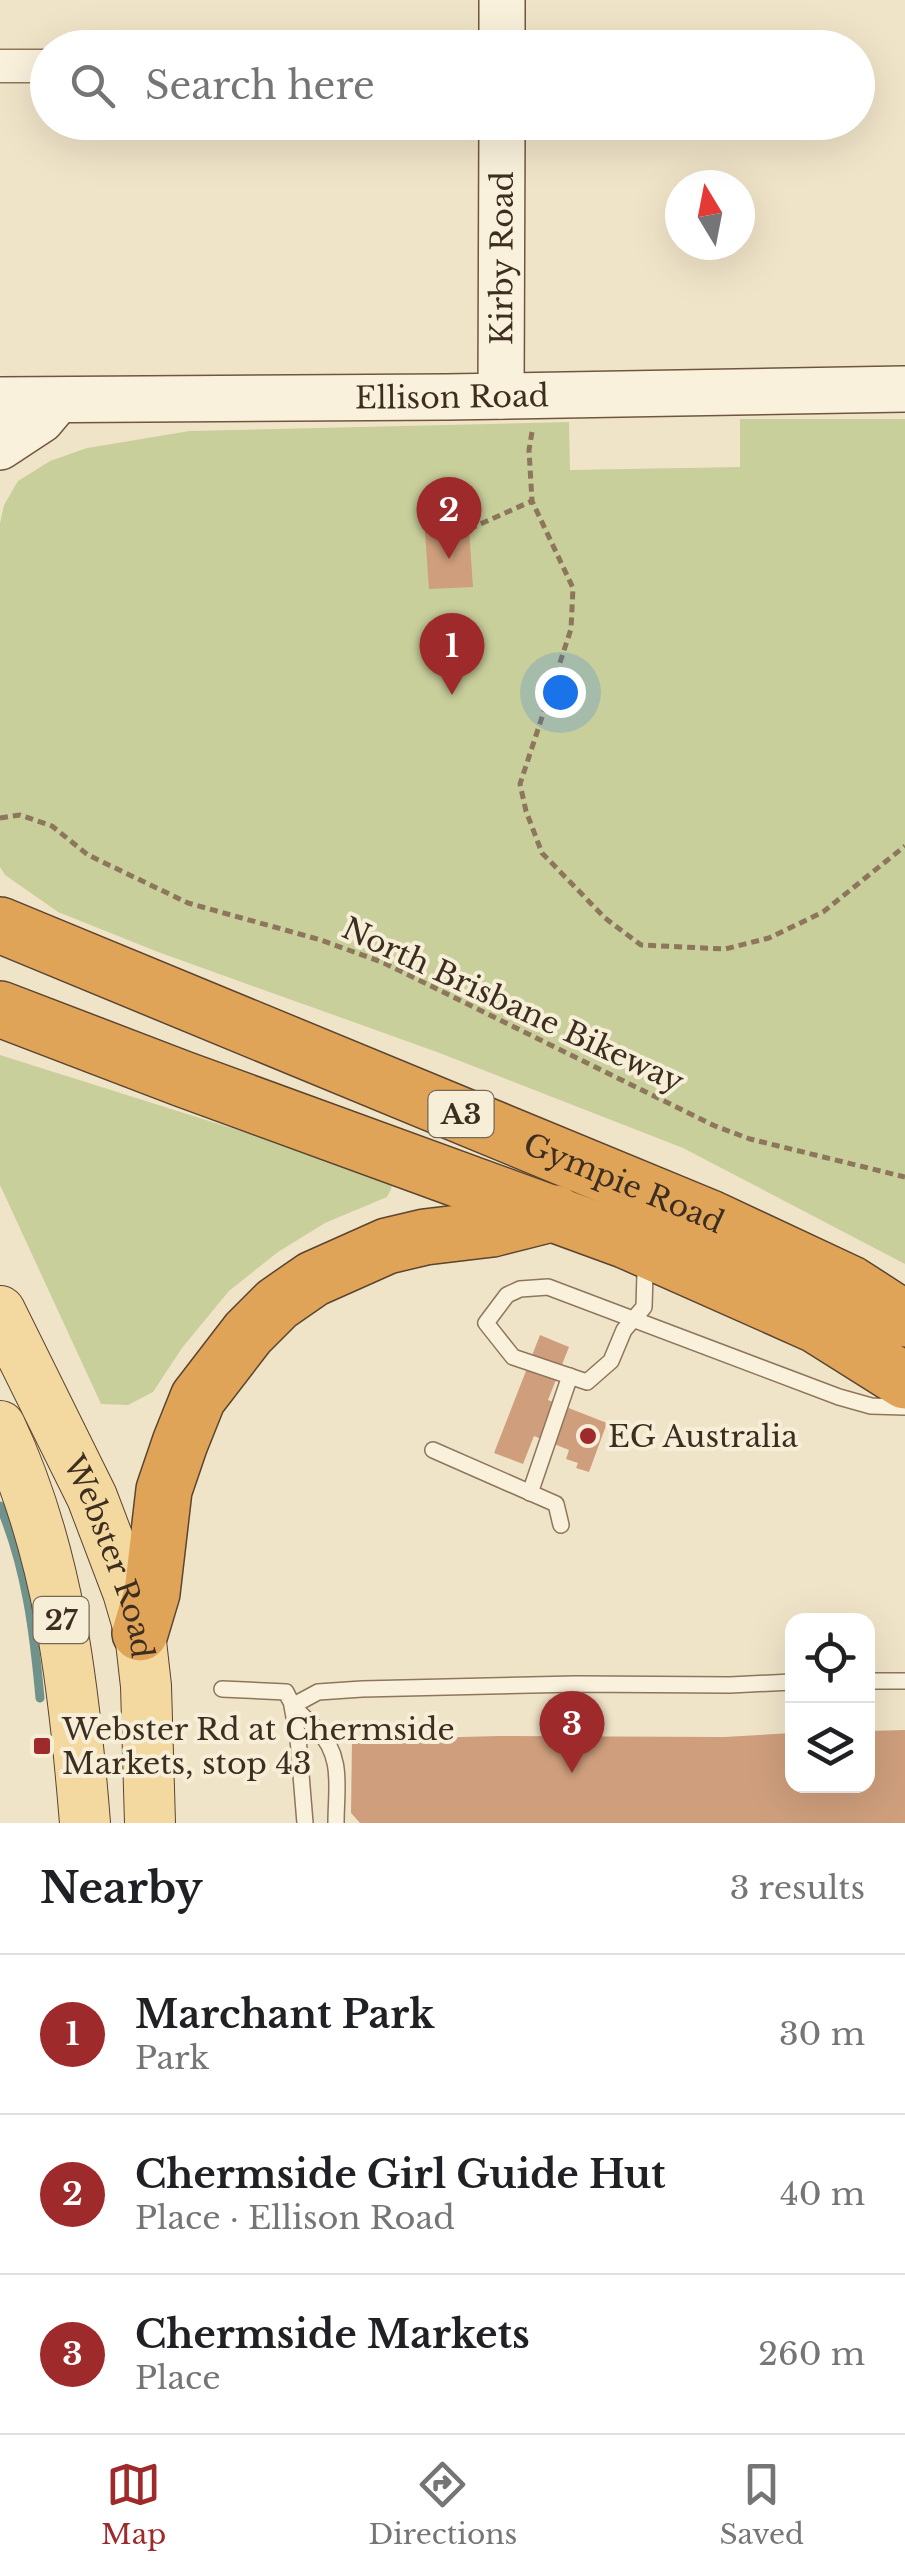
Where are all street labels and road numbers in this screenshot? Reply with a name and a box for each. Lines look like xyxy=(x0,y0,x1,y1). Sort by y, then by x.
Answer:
street label: Kirby Road xyxy=(483,171,520,345)
street label: Ellison Road xyxy=(355,377,549,416)
street label: North Brisbane Bikeway xyxy=(336,910,690,1100)
road number: A3 xyxy=(428,1091,494,1137)
street label: Gympie Road xyxy=(518,1125,730,1241)
street label: Webster Road xyxy=(55,1448,161,1660)
road number: 27 xyxy=(34,1597,88,1643)

